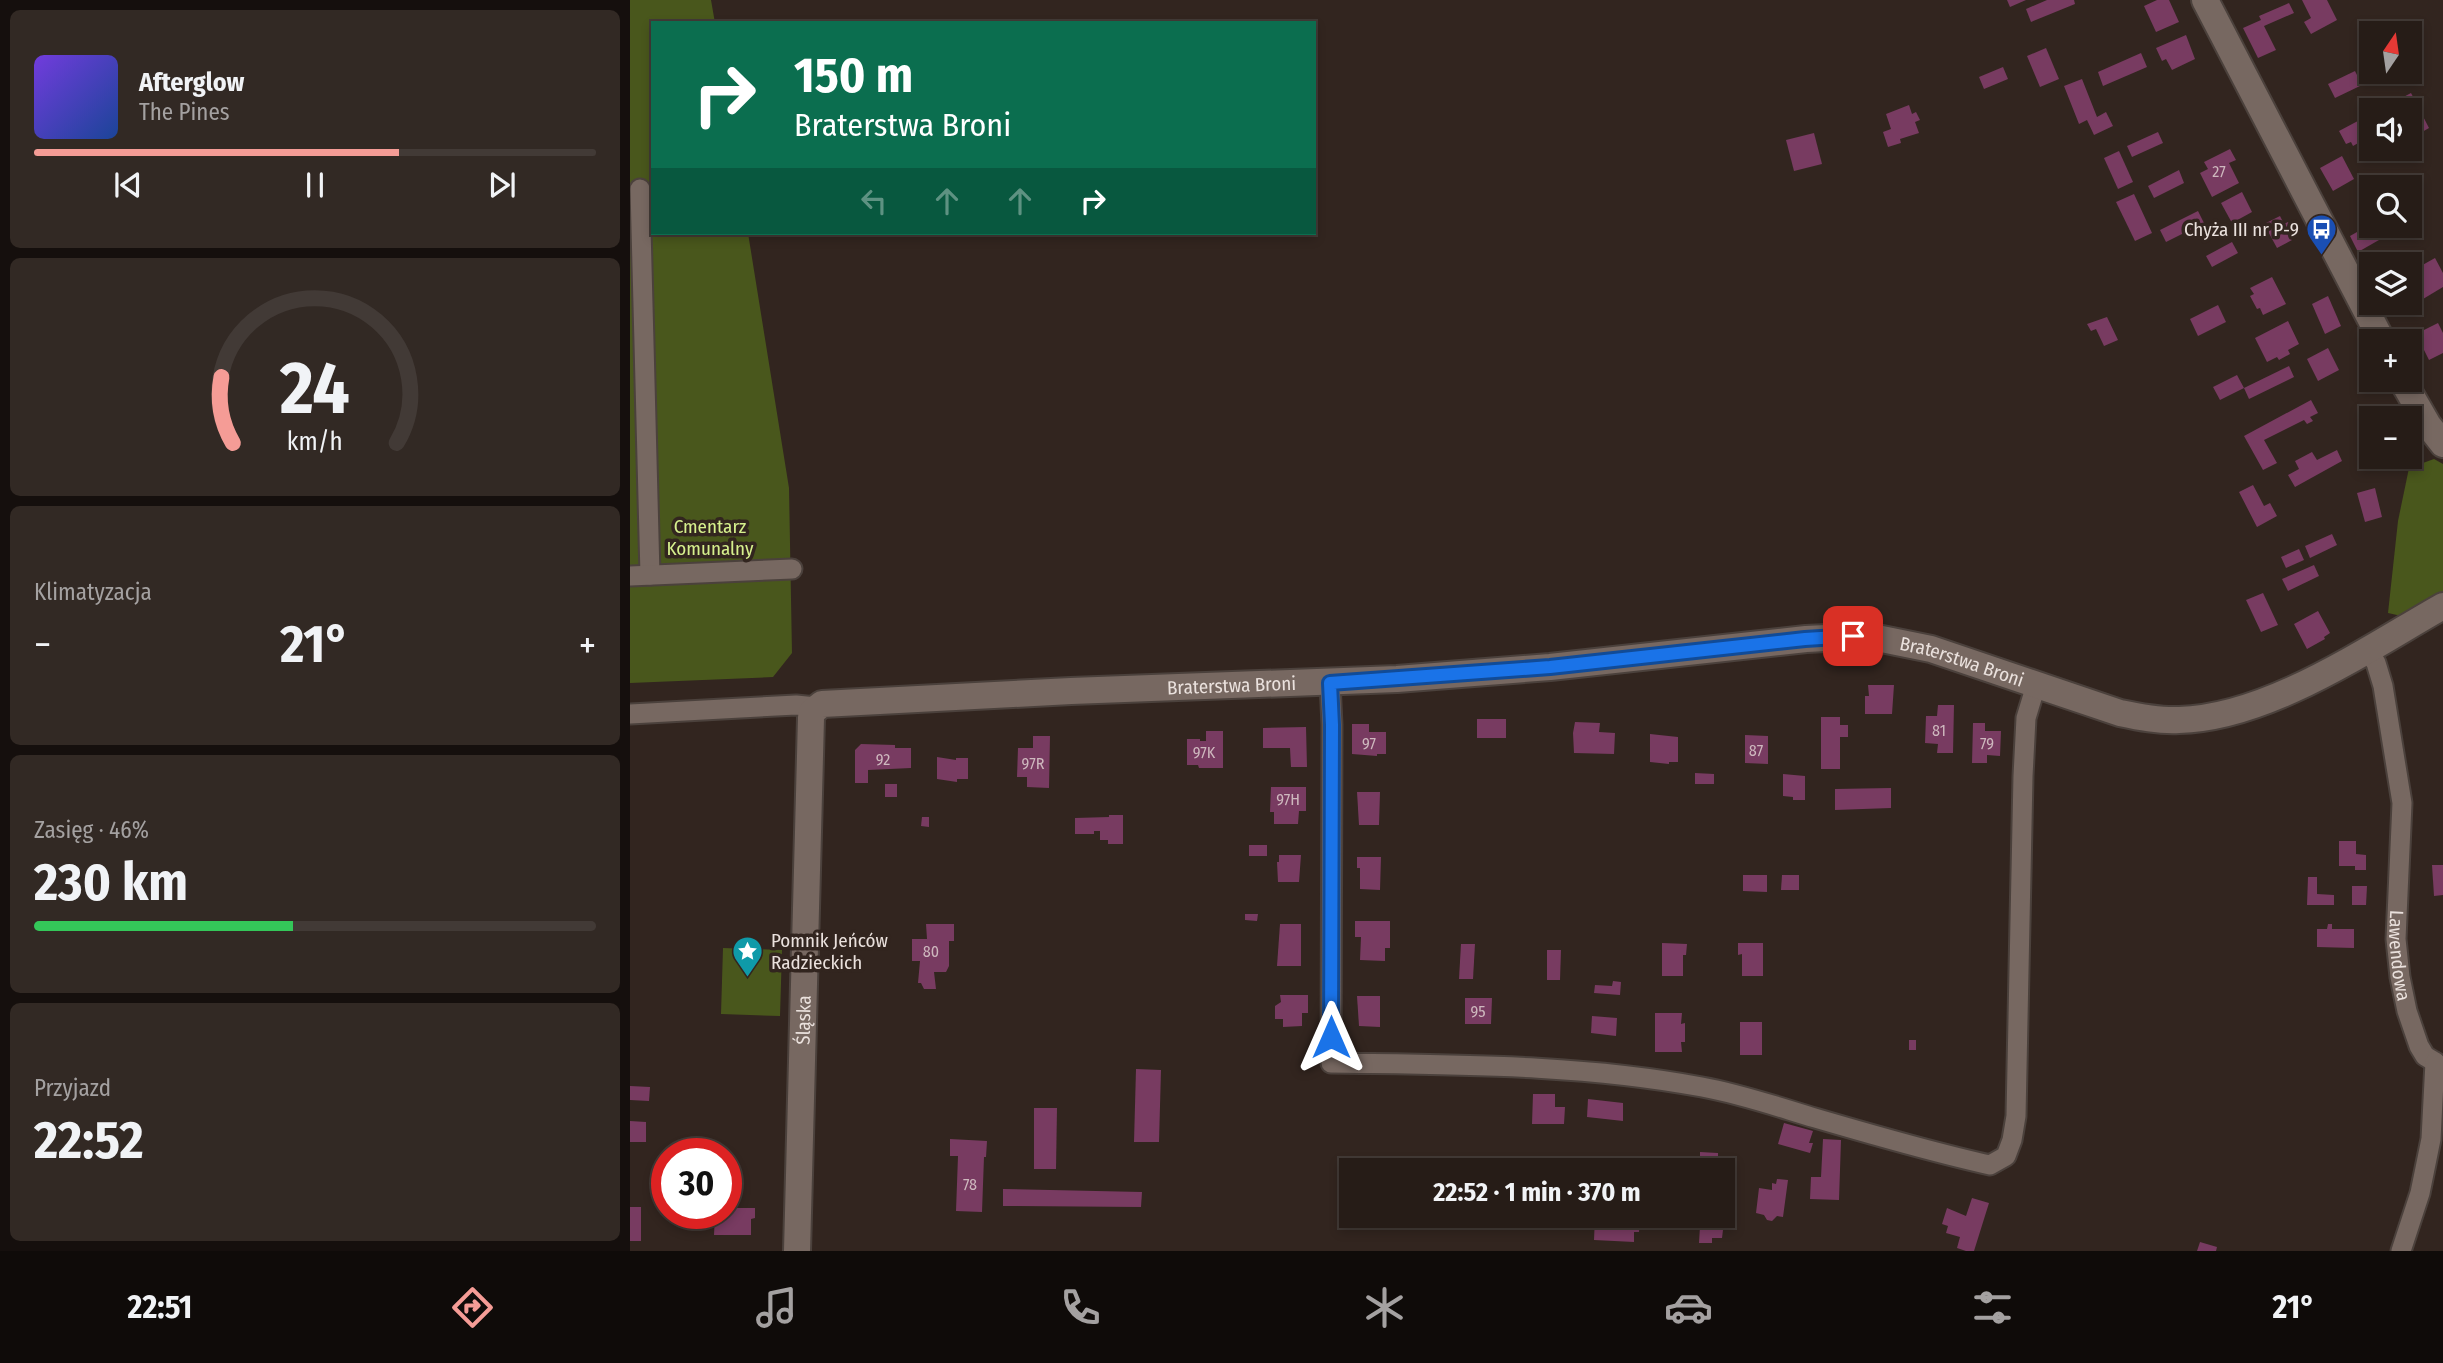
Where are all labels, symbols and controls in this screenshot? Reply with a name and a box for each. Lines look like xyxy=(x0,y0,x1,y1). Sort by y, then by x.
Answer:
north arrow xyxy=(2359,21,2422,84)
map controls xyxy=(2359,21,2422,469)
text: 150 m xyxy=(794,46,913,105)
icon: right xyxy=(679,49,770,140)
text: Afterglow xyxy=(139,67,244,98)
text: The Pines xyxy=(139,98,230,126)
button: sound xyxy=(2359,98,2422,161)
text: Braterstwa Broni xyxy=(794,106,1011,144)
house number: 27 xyxy=(2212,162,2226,181)
icon: previous xyxy=(109,166,147,204)
icon: pause xyxy=(296,166,334,204)
icon: next xyxy=(483,166,521,204)
button: search xyxy=(2359,175,2422,238)
icon: left xyxy=(855,182,893,220)
icon: ahead xyxy=(928,182,966,220)
icon: ahead xyxy=(1001,182,1039,220)
icon: right xyxy=(1074,182,1112,220)
bus stop icon: Chyża III nr P-9 xyxy=(2305,212,2339,256)
place label: Chyża III nr P-9 xyxy=(2184,218,2299,241)
button: layers xyxy=(2359,252,2422,315)
button: + xyxy=(2359,329,2422,392)
text: 24 xyxy=(279,346,350,433)
button: − xyxy=(2359,406,2422,469)
text: km/h xyxy=(287,427,343,457)
park label: Cmentarz Komunalny xyxy=(667,515,754,560)
text: Klimatyzacja xyxy=(34,578,152,606)
pin xyxy=(1823,606,1883,666)
text: 21° xyxy=(280,613,350,676)
icon: arrive xyxy=(1834,617,1872,655)
text: − xyxy=(34,622,51,668)
text: + xyxy=(579,622,596,668)
street label: Braterstwa Broni xyxy=(1898,631,2027,691)
street label: Braterstwa Broni xyxy=(1167,671,1296,699)
house number: 81 xyxy=(1932,721,1946,740)
house number: 97 xyxy=(1362,734,1377,753)
house number: 79 xyxy=(1980,734,1994,753)
house number: 87 xyxy=(1749,741,1764,760)
house number: 97K xyxy=(1193,743,1216,762)
house number: 92 xyxy=(876,750,890,769)
house number: 97R xyxy=(1022,754,1045,773)
house number: 97H xyxy=(1276,790,1300,809)
text: Zasięg · 46% xyxy=(34,816,149,844)
text: 230 km xyxy=(34,851,188,914)
street label: Lawendowa xyxy=(2384,910,2416,1003)
place label: Pomnik Jeńców Radzieckich xyxy=(771,929,888,974)
place icon: Pomnik Jeńców Radzieckich xyxy=(731,934,765,978)
house number: 80 xyxy=(923,942,939,961)
street label: Śląska xyxy=(791,995,815,1045)
position arrow xyxy=(1294,1000,1368,1074)
house number: 95 xyxy=(1470,1002,1486,1021)
text: Przyjazd xyxy=(34,1074,111,1102)
text: 22:52 xyxy=(34,1109,143,1172)
speed limit sign: 30 xyxy=(651,1138,742,1229)
house number: 78 xyxy=(963,1175,977,1194)
text: 22:52 · 1 min · 370 m xyxy=(1433,1177,1641,1208)
icon: directions xyxy=(448,1283,497,1332)
icon: music xyxy=(752,1283,801,1332)
icon: phone xyxy=(1056,1283,1105,1332)
icon: climate xyxy=(1360,1283,1409,1332)
icon: car xyxy=(1664,1283,1713,1332)
icon: filters xyxy=(1968,1283,2017,1332)
text: 22:51 xyxy=(128,1288,192,1326)
text: 21° xyxy=(2273,1288,2315,1326)

